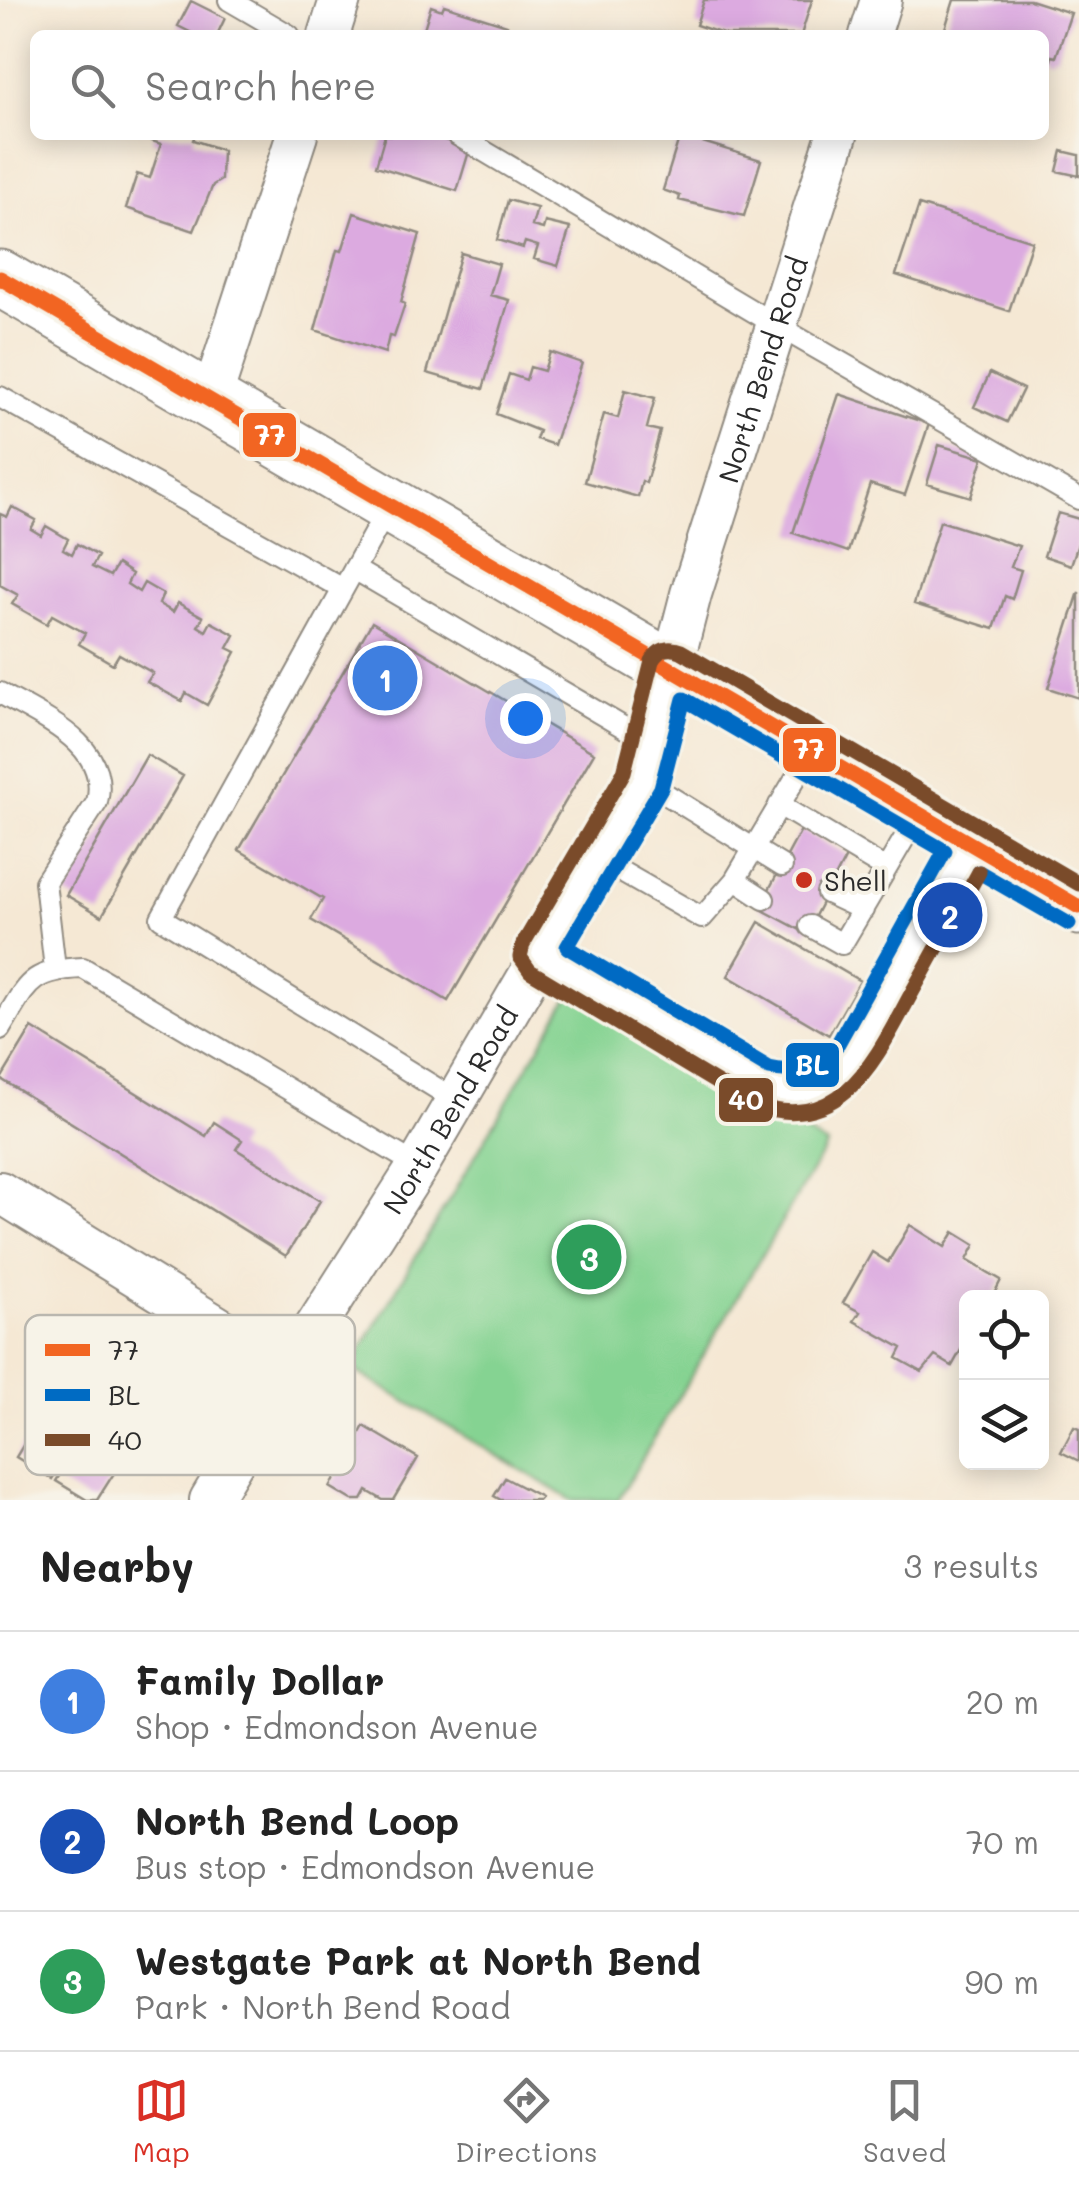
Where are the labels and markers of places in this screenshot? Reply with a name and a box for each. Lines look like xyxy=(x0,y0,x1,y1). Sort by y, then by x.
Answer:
pin: 1 xyxy=(352,640,418,716)
place label: Shell xyxy=(824,862,887,898)
marker: Shell xyxy=(793,869,815,891)
pin: 2 xyxy=(918,878,982,952)
pin: 3 xyxy=(556,1220,622,1294)

